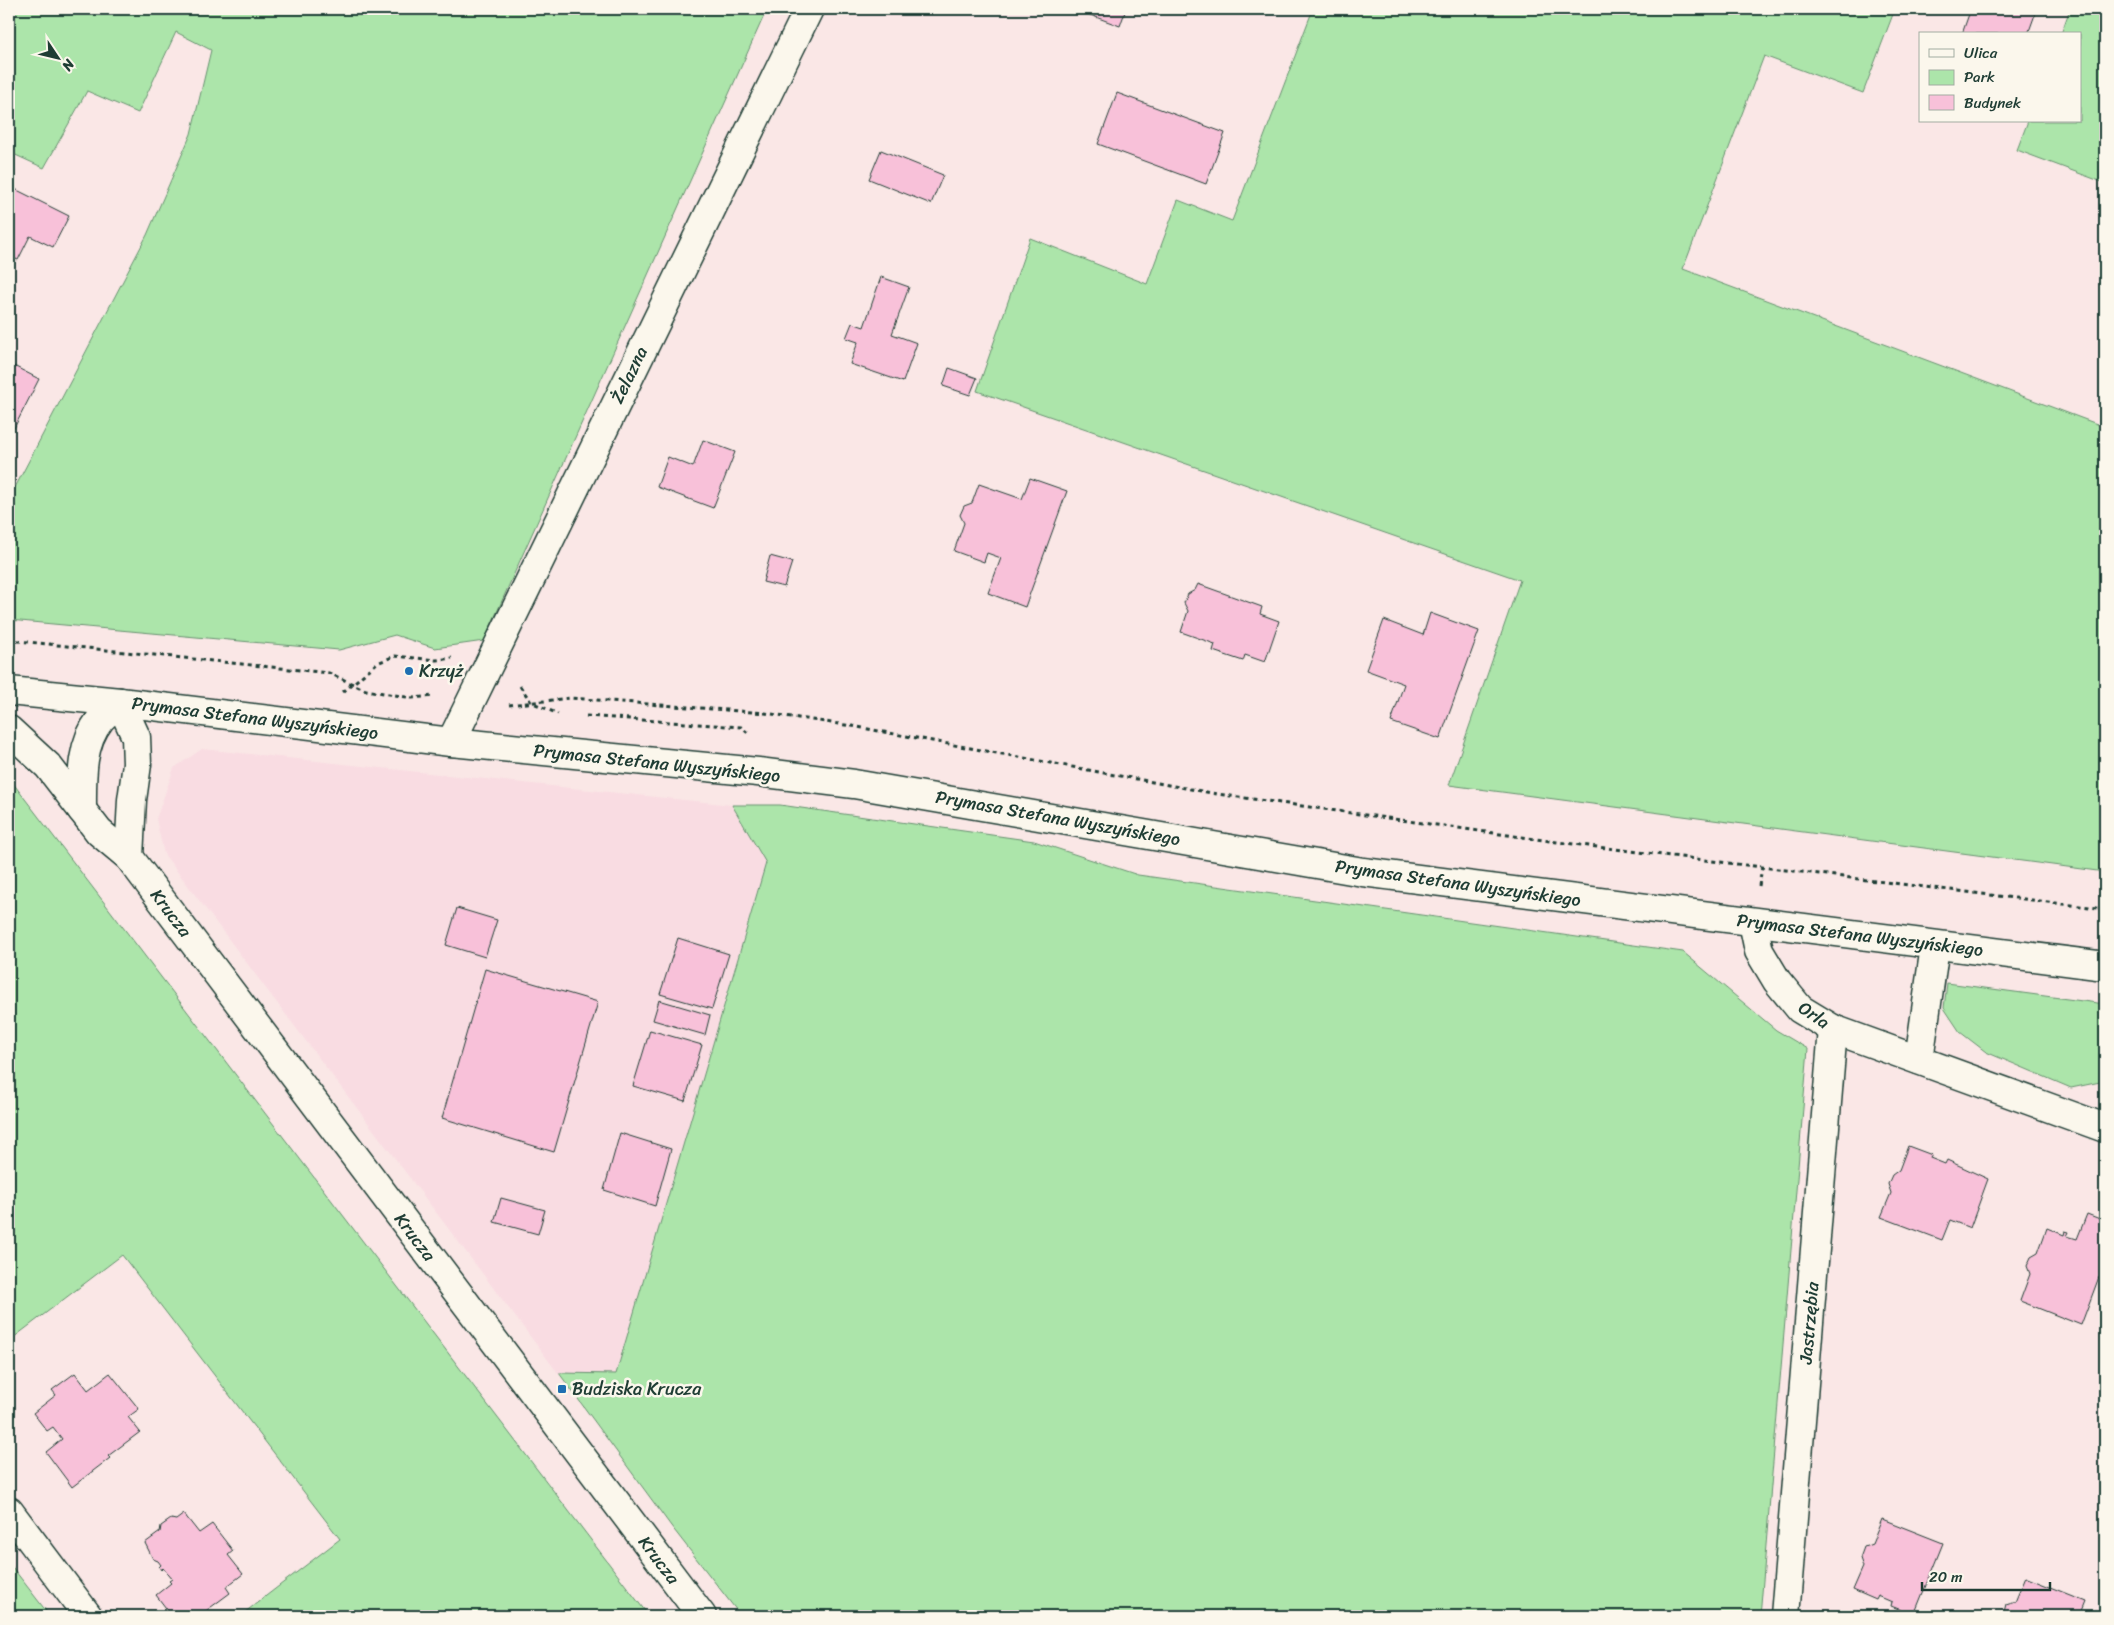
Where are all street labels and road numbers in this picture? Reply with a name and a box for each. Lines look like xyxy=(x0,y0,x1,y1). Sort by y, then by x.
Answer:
street label: Żelazna xyxy=(601,341,657,409)
street label: Prymasa Stefana Wyszyńskiego xyxy=(130,687,380,749)
street label: Prymasa Stefana Wyszyńskiego xyxy=(532,734,782,792)
street label: Prymasa Stefana Wyszyńskiego xyxy=(933,781,1183,855)
street label: Prymasa Stefana Wyszyńskiego xyxy=(1333,850,1583,916)
street label: Krucza xyxy=(142,882,201,945)
street label: Prymasa Stefana Wyszyńskiego xyxy=(1735,904,1985,966)
street label: Orla xyxy=(1791,992,1837,1038)
street label: Krucza xyxy=(386,1206,445,1269)
street label: Jastrzębia xyxy=(1789,1280,1829,1366)
street label: Krucza xyxy=(630,1529,689,1592)

